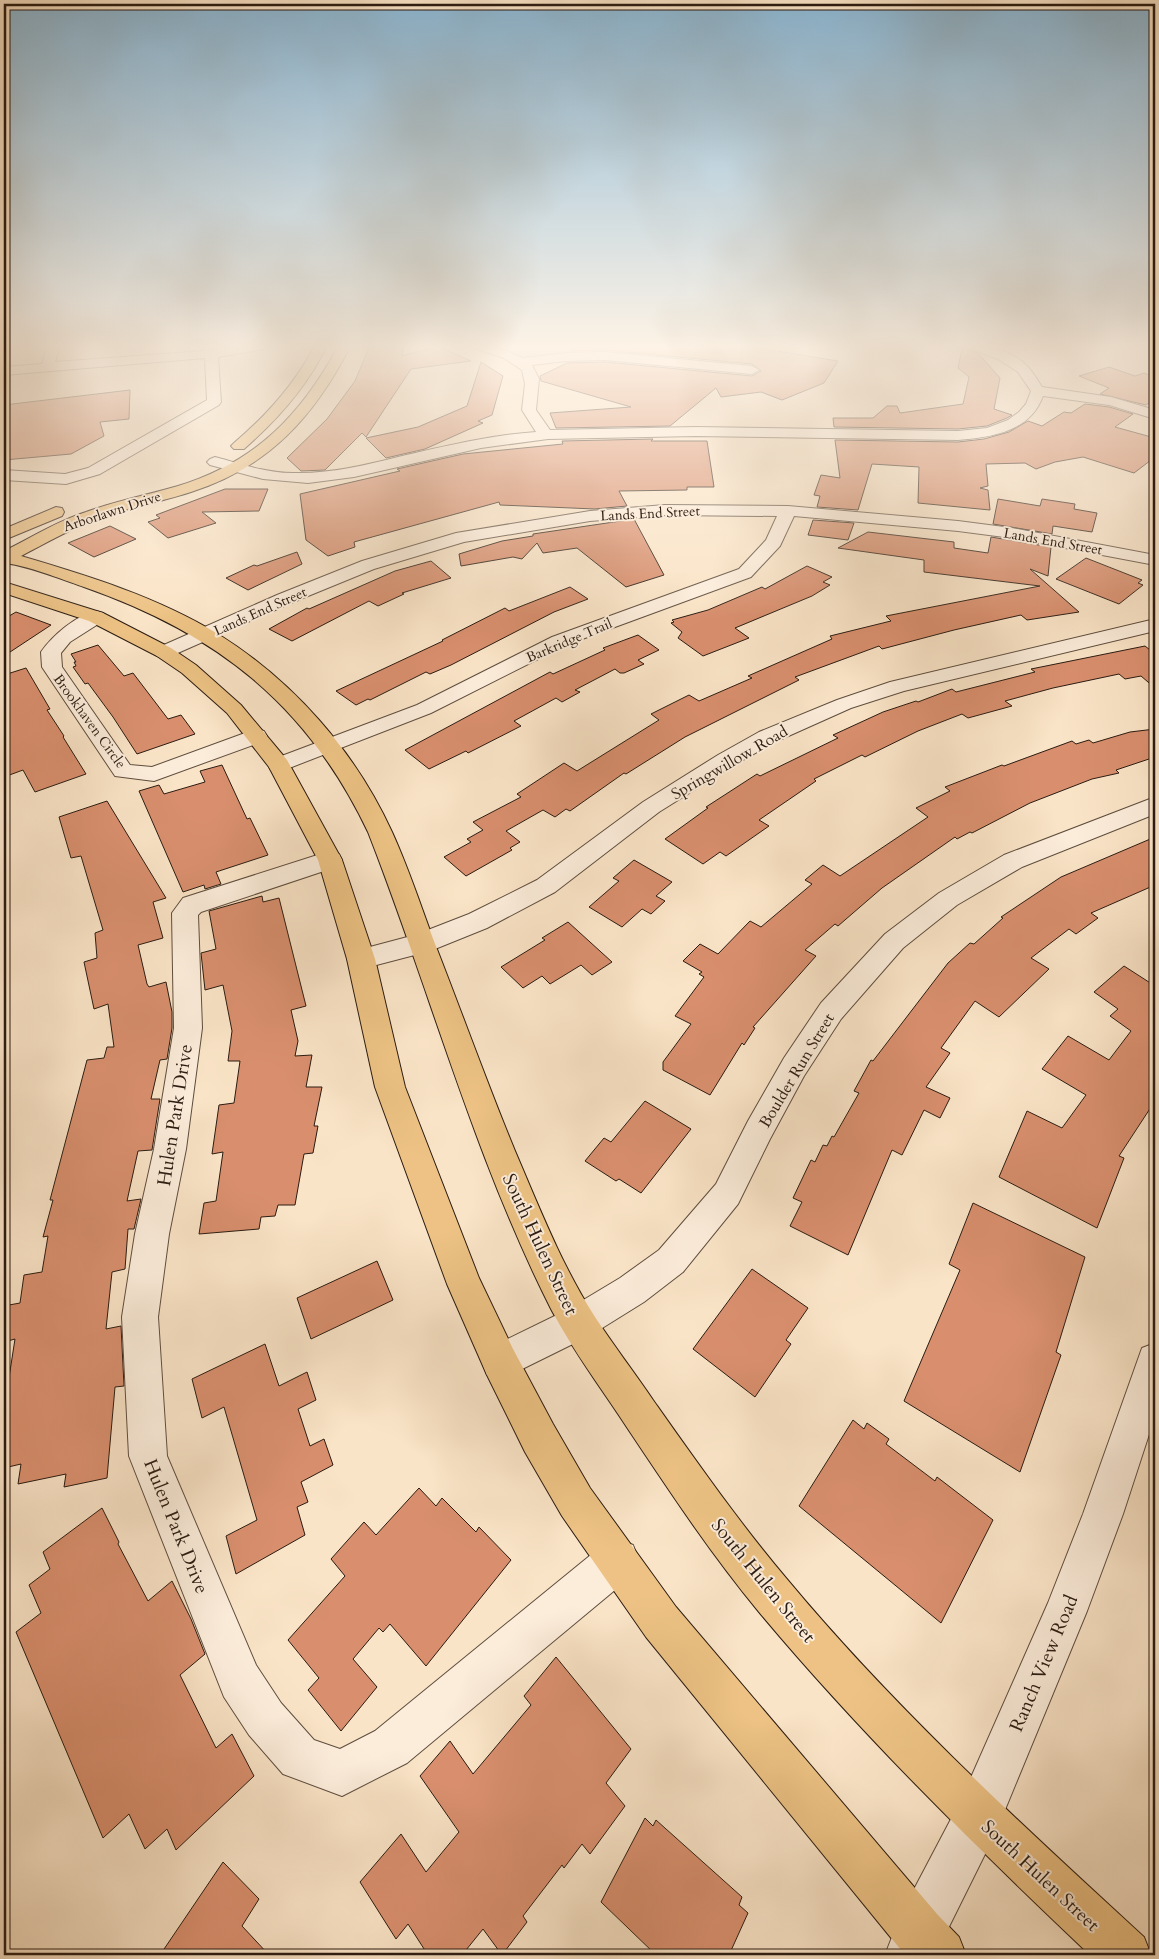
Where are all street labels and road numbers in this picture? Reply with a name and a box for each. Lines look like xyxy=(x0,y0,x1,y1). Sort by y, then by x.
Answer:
street label: Arborlawn Drive xyxy=(61,487,163,536)
street label: Lands End Street xyxy=(600,501,701,526)
street label: Lands End Street xyxy=(1002,523,1104,560)
street label: Lands End Street xyxy=(211,582,310,640)
street label: Barkridge Trail xyxy=(523,614,615,667)
street label: Brookhaven Circle xyxy=(49,670,130,772)
street label: Springwillow Road xyxy=(667,720,792,805)
street label: Boulder Run Street xyxy=(754,1009,840,1132)
street label: Hulen Park Drive xyxy=(151,1042,199,1188)
street label: South Hulen Street xyxy=(496,1170,584,1319)
street label: Hulen Park Drive xyxy=(137,1455,215,1598)
street label: South Hulen Street xyxy=(705,1513,822,1648)
street label: Ranch View Road xyxy=(1003,1591,1084,1736)
street label: South Hulen Street xyxy=(975,1814,1105,1937)

